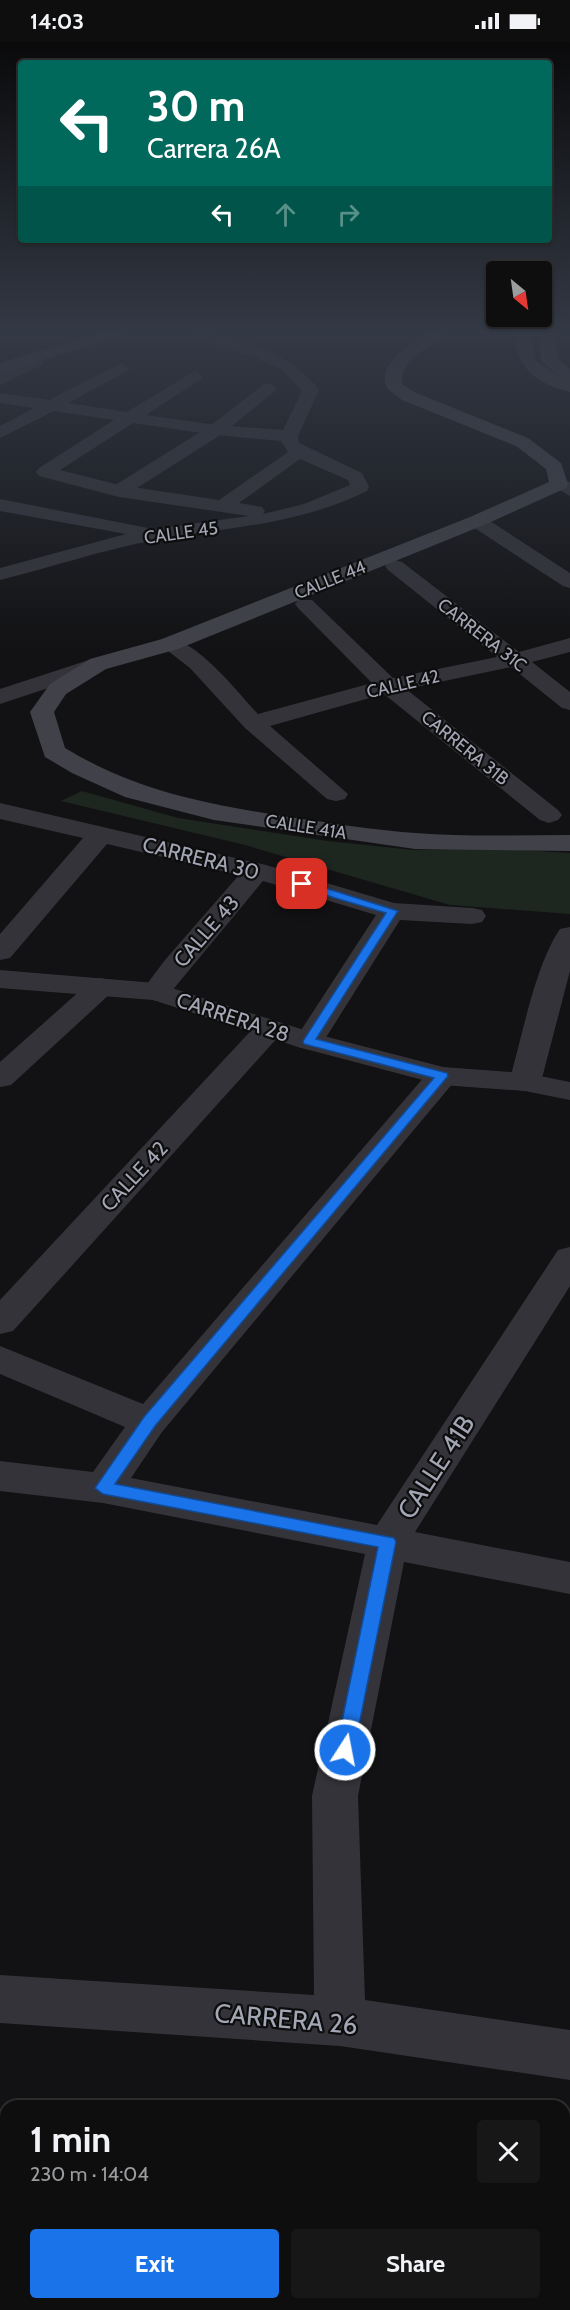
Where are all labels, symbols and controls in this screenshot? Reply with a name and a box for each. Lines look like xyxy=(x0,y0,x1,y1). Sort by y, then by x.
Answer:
text: 14:03 xyxy=(30,8,84,35)
text: 30 m xyxy=(147,80,245,132)
icon: left xyxy=(48,84,126,162)
text: Carrera 26A xyxy=(147,132,281,165)
icon: left xyxy=(206,198,239,231)
icon: ahead xyxy=(269,198,302,231)
icon: right xyxy=(332,198,365,231)
north arrow xyxy=(486,261,552,327)
map controls xyxy=(486,261,552,327)
street label: CALLE 45 xyxy=(143,517,219,549)
street label: CALLE 44 xyxy=(291,556,369,604)
street label: CARRERA 31C xyxy=(433,594,531,676)
street label: CALLE 42 xyxy=(364,665,442,703)
street label: CARRERA 31B xyxy=(417,706,513,790)
street label: CALLE 41A xyxy=(264,810,348,844)
street label: CARRERA 30 xyxy=(140,831,262,885)
pin xyxy=(276,858,327,909)
icon: arrive xyxy=(285,867,318,900)
street label: CALLE 43 xyxy=(168,890,244,972)
street label: CARRERA 28 xyxy=(174,987,292,1047)
street label: CALLE 42 xyxy=(95,1136,173,1216)
street label: CALLE 41B xyxy=(391,1409,481,1525)
position arrow xyxy=(313,1718,377,1782)
street label: CARRERA 26 xyxy=(213,1997,359,2041)
text: 1 min xyxy=(30,2117,111,2161)
button: close xyxy=(477,2120,540,2183)
text: 230 m · 14:04 xyxy=(30,2162,149,2186)
button: Exit xyxy=(30,2229,279,2298)
button: Share xyxy=(291,2229,540,2298)

